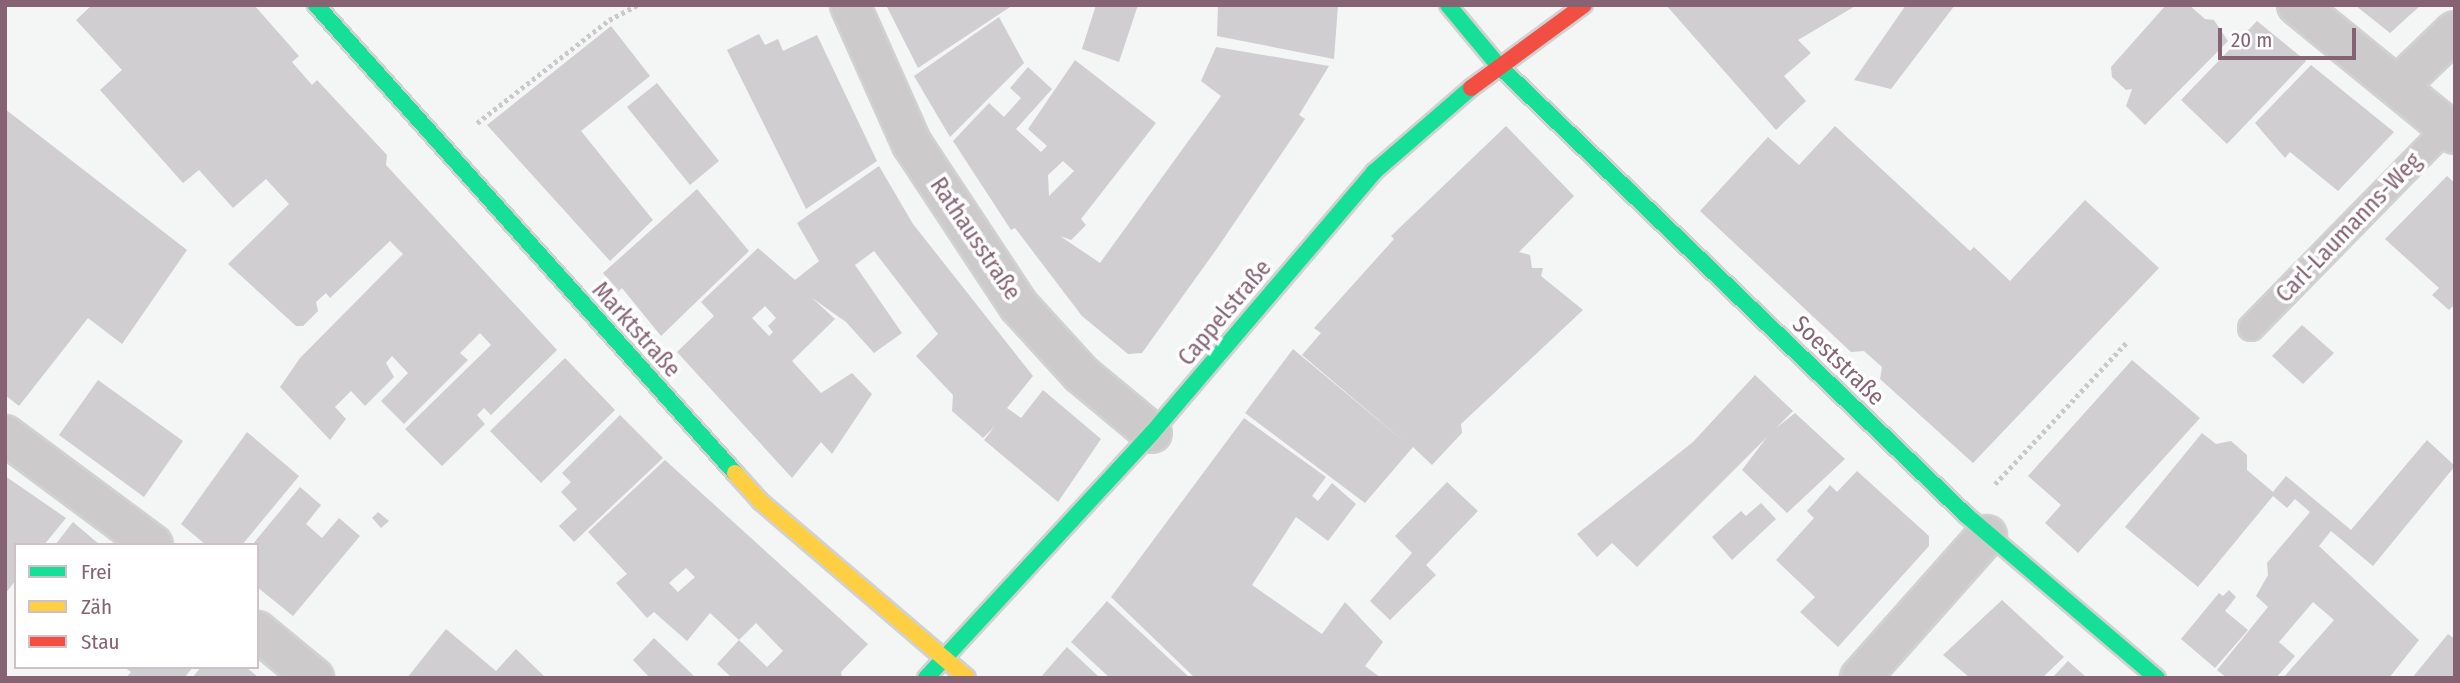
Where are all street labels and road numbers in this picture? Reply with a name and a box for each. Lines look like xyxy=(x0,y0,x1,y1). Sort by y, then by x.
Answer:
street label: Carl-Laumanns-Weg xyxy=(2270,147,2428,309)
street label: Rathausstraße xyxy=(923,172,1027,306)
street label: Cappelstraße xyxy=(1172,254,1278,372)
street label: Marktstraße xyxy=(586,276,686,384)
street label: Soeststraße xyxy=(1786,310,1890,412)

